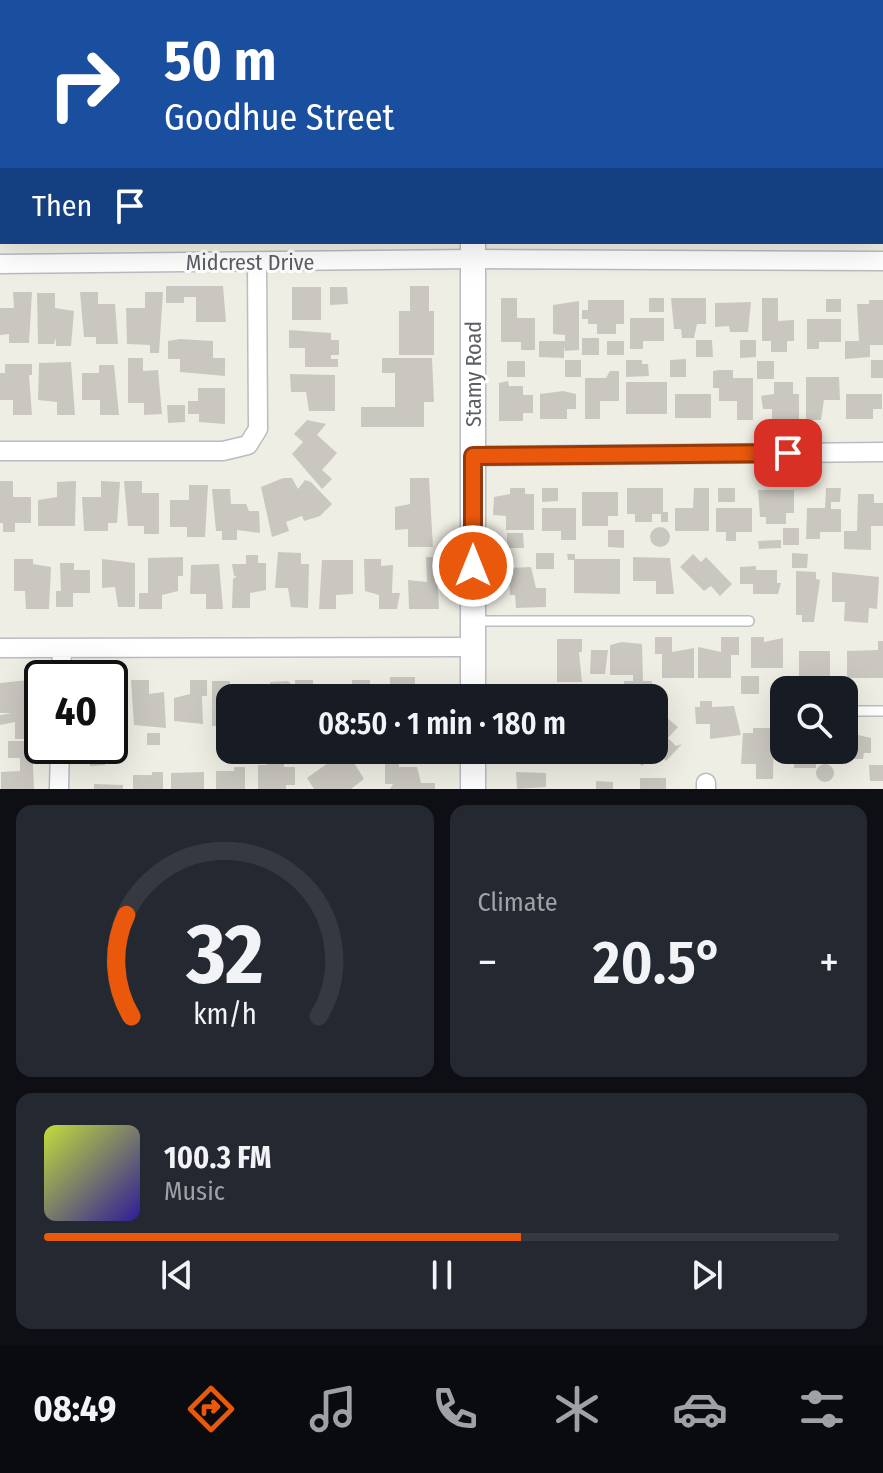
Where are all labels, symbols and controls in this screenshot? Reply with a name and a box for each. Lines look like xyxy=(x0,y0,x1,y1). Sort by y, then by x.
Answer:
text: 50 m xyxy=(164,28,276,95)
icon: right xyxy=(32,32,136,136)
text: Goodhue Street xyxy=(164,96,394,140)
icon: arrive xyxy=(108,184,152,228)
text: Then xyxy=(32,188,92,224)
street label: Midcrest Drive xyxy=(186,249,314,276)
street label: Stamy Road xyxy=(460,321,487,427)
pin xyxy=(754,419,822,487)
icon: arrive xyxy=(766,431,810,475)
position arrow xyxy=(431,524,515,608)
speed limit sign: 40 xyxy=(24,660,128,764)
map controls xyxy=(770,676,858,764)
button: search xyxy=(770,676,858,764)
text: 08:50 · 1 min · 180 m xyxy=(318,706,566,742)
text: Climate xyxy=(478,887,558,918)
text: 32 xyxy=(185,905,263,1005)
text: 20.5° xyxy=(593,927,723,999)
text: − xyxy=(478,936,497,989)
text: + xyxy=(819,936,839,989)
text: km/h xyxy=(193,997,257,1032)
text: 100.3 FM xyxy=(164,1140,271,1176)
text: Music xyxy=(164,1176,225,1207)
icon: previous xyxy=(155,1253,199,1297)
icon: pause xyxy=(420,1253,464,1297)
icon: next xyxy=(685,1253,729,1297)
icon: directions xyxy=(183,1381,239,1437)
icon: music xyxy=(305,1381,361,1437)
icon: phone xyxy=(427,1381,483,1437)
icon: climate xyxy=(549,1381,605,1437)
icon: car xyxy=(672,1381,728,1437)
icon: filters xyxy=(794,1381,850,1437)
text: 08:49 xyxy=(33,1387,116,1431)

